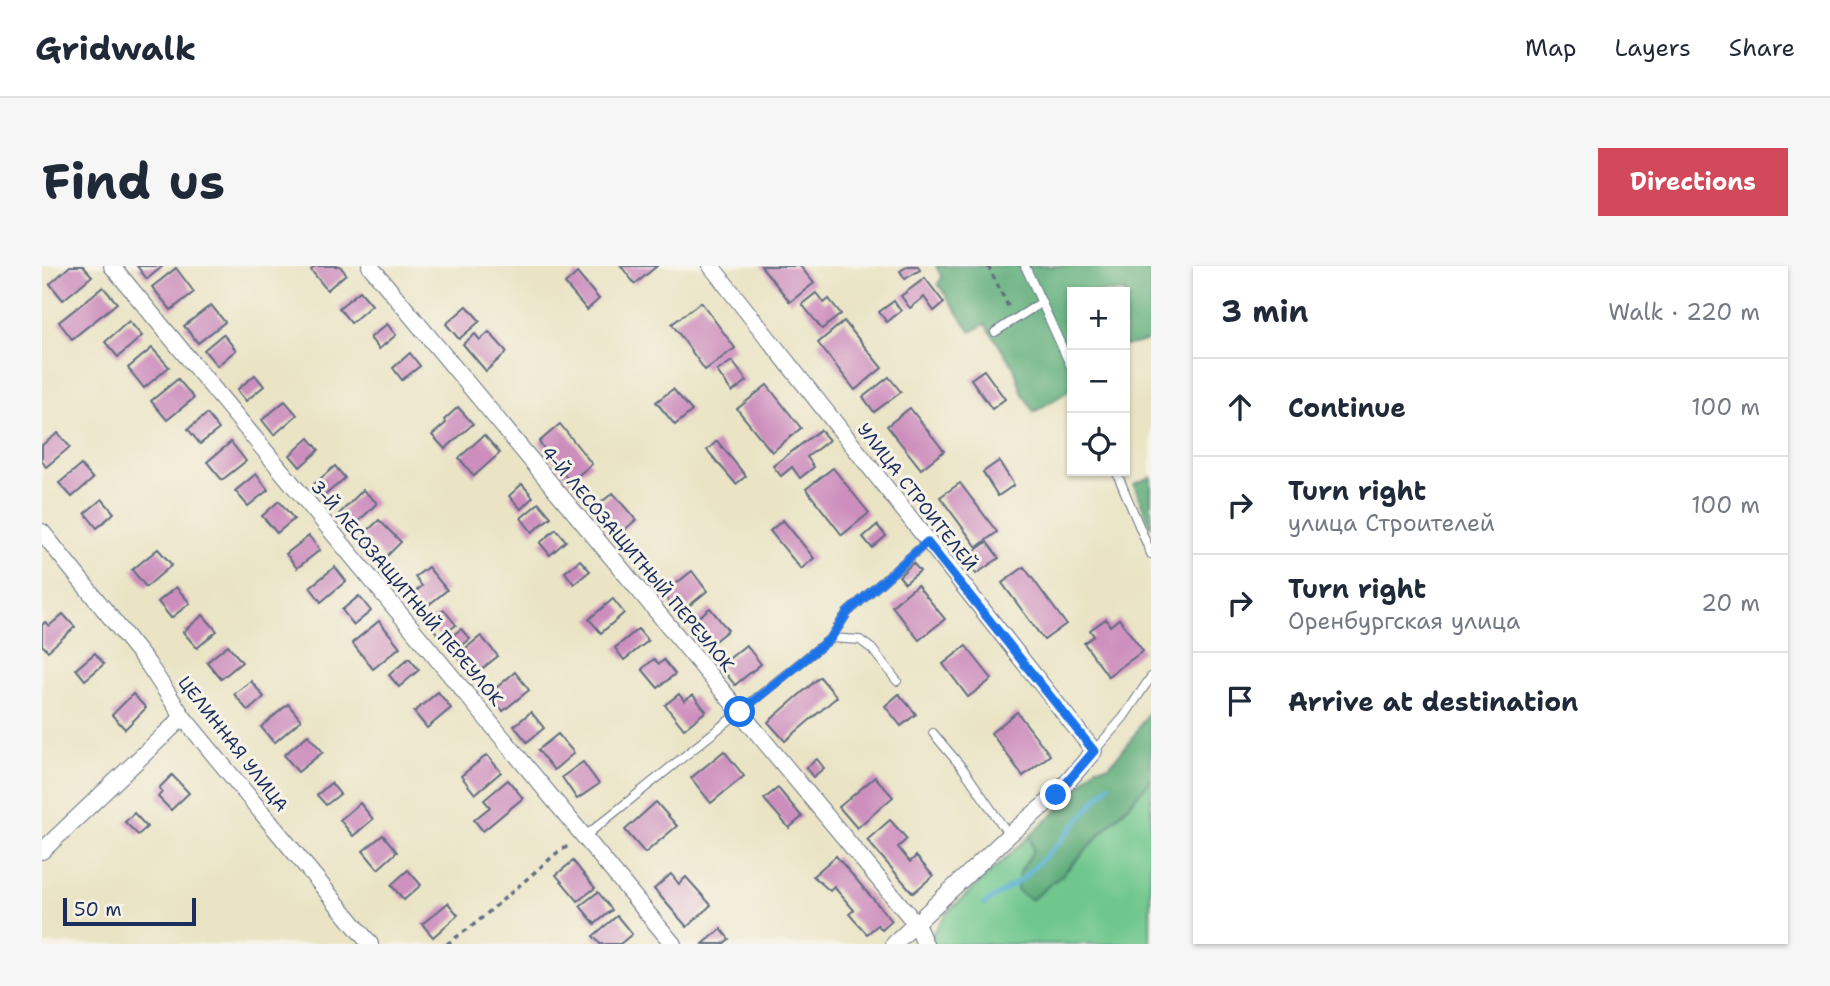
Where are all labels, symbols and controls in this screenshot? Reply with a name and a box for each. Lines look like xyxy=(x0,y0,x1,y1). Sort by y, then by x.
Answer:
text: Gridwalk xyxy=(35,26,196,71)
text: Map xyxy=(1525,32,1576,64)
text: Layers xyxy=(1614,32,1691,64)
text: Share xyxy=(1729,32,1795,64)
button: Directions xyxy=(1598,148,1788,216)
text: Find us xyxy=(42,149,225,215)
map controls xyxy=(1067,287,1130,476)
button: + xyxy=(1067,287,1130,350)
text: 3 min xyxy=(1221,291,1308,332)
text: Walk · 220 m xyxy=(1608,297,1760,327)
button: − xyxy=(1067,350,1130,413)
icon: ahead xyxy=(1221,388,1259,426)
text: Continue xyxy=(1288,390,1406,425)
text: 100 m xyxy=(1691,392,1760,422)
button: locate xyxy=(1067,413,1130,476)
street label: УЛИЦА СТРОИТЕЛЕЙ xyxy=(852,418,982,576)
street label: 4-Й ЛЕСОЗАЩИТНЫЙ ПЕРЕУЛОК xyxy=(536,441,740,677)
text: Turn right xyxy=(1288,473,1426,508)
street label: 3-Й ЛЕСОЗАЩИТНЫЙ ПЕРЕУЛОК xyxy=(305,475,509,711)
icon: right xyxy=(1221,486,1259,524)
text: 100 m xyxy=(1691,490,1760,520)
text: улица Строителей xyxy=(1288,508,1495,538)
text: Turn right xyxy=(1288,571,1426,606)
icon: right xyxy=(1221,584,1259,622)
text: 20 m xyxy=(1701,588,1760,618)
text: Оренбургская улица xyxy=(1288,606,1520,636)
street label: ЦЕЛИННАЯ УЛИЦА xyxy=(172,671,294,817)
icon: arrive xyxy=(1221,682,1259,720)
text: Arrive at destination xyxy=(1288,684,1578,719)
route start xyxy=(724,696,755,727)
route end xyxy=(1040,779,1071,810)
scale bar xyxy=(63,895,196,927)
text: 50 m xyxy=(74,897,122,922)

